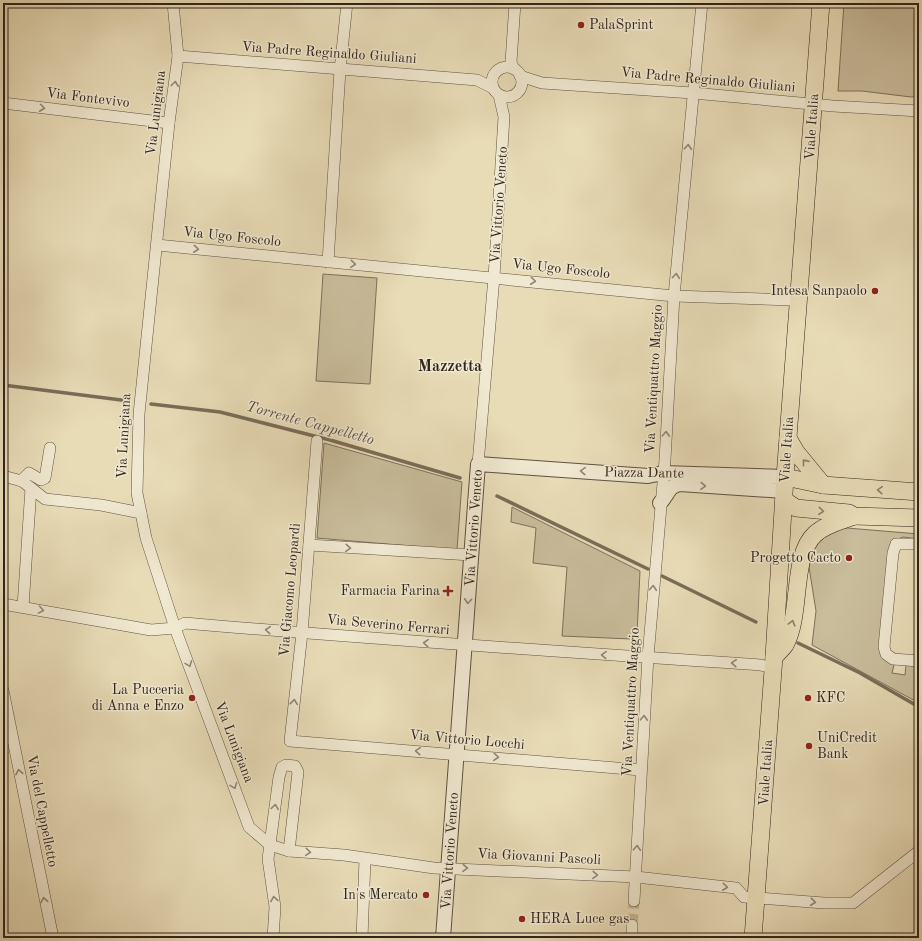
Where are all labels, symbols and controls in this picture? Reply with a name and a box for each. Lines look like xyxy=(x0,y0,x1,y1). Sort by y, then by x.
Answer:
place label: PalaSprint xyxy=(589,18,654,32)
marker: PalaSprint xyxy=(576,20,586,30)
street label: Via Padre Reginaldo Giuliani xyxy=(241,40,417,66)
street label: Via Padre Reginaldo Giuliani xyxy=(620,65,796,95)
street label: Via Lunigiana xyxy=(144,70,168,156)
one-way arrow xyxy=(170,81,179,88)
street label: Via Fontevivo xyxy=(45,86,131,110)
street label: Viale Italia xyxy=(803,93,821,161)
one-way arrow xyxy=(39,103,45,112)
one-way arrow xyxy=(683,144,692,150)
street label: Via Vittorio Veneto xyxy=(488,146,510,264)
street label: Via Ugo Foscolo xyxy=(182,225,282,249)
one-way arrow xyxy=(193,244,199,253)
street label: Via Ugo Foscolo xyxy=(511,257,611,281)
one-way arrow xyxy=(350,259,356,268)
one-way arrow xyxy=(672,273,681,279)
one-way arrow xyxy=(530,277,536,286)
place label: Intesa Sanpaolo xyxy=(771,284,867,298)
marker: Intesa Sanpaolo xyxy=(870,286,880,296)
street label: Via Ventiquattro Maggio xyxy=(643,304,665,454)
district label: Mazzetta xyxy=(418,359,482,375)
street label: Via Lunigiana xyxy=(115,393,133,479)
water label: Torrente Cappelletto xyxy=(244,400,376,448)
street label: Viale Italia xyxy=(778,416,796,484)
one-way arrow xyxy=(662,431,671,437)
one-way arrow xyxy=(802,460,809,467)
street label: Piazza Dante xyxy=(604,465,684,481)
one-way arrow xyxy=(580,467,586,476)
street label: Via Vittorio Veneto xyxy=(463,469,485,587)
one-way arrow xyxy=(700,481,706,490)
one-way arrow xyxy=(877,486,883,495)
one-way arrow xyxy=(818,506,824,515)
street label: Via Giacomo Leopardi xyxy=(277,522,303,658)
one-way arrow xyxy=(345,543,351,552)
place label: Progetto Cacto xyxy=(750,551,841,565)
marker: Progetto Cacto xyxy=(844,553,854,563)
place label: Farmacia Farina xyxy=(341,584,440,598)
one-way arrow xyxy=(649,585,658,591)
marker: Farmacia Farina xyxy=(443,586,453,596)
one-way arrow xyxy=(463,598,472,604)
one-way arrow xyxy=(38,606,45,614)
street label: Via Severino Ferrari xyxy=(326,613,451,637)
one-way arrow xyxy=(787,620,795,626)
one-way arrow xyxy=(265,626,271,635)
street label: Via Ventiquattro Maggio xyxy=(620,627,642,777)
one-way arrow xyxy=(423,638,429,647)
one-way arrow xyxy=(601,650,607,659)
one-way arrow xyxy=(731,659,737,668)
one-way arrow xyxy=(184,661,192,668)
place label: La Pucceria di Anna e Enzo xyxy=(92,683,184,713)
place label: KFC xyxy=(816,691,845,705)
marker: La Pucceria di Anna e Enzo xyxy=(187,693,197,703)
marker: KFC xyxy=(803,693,813,703)
street label: Via Lunigiana xyxy=(212,699,256,785)
one-way arrow xyxy=(290,699,299,705)
one-way arrow xyxy=(640,715,649,721)
street label: Via Vittorio Locchi xyxy=(409,728,526,752)
place label: UniCredit Bank xyxy=(817,731,877,761)
street label: Viale Italia xyxy=(757,739,775,807)
marker: UniCredit Bank xyxy=(804,741,814,751)
one-way arrow xyxy=(415,746,421,755)
one-way arrow xyxy=(493,753,499,762)
street label: Via del Cappelletto xyxy=(24,754,60,868)
one-way arrow xyxy=(15,769,23,776)
one-way arrow xyxy=(230,783,238,790)
street label: Via Vittorio Veneto xyxy=(439,792,461,910)
one-way arrow xyxy=(270,804,279,810)
one-way arrow xyxy=(633,845,642,851)
street label: Via Giovanni Pascoli xyxy=(477,847,602,867)
one-way arrow xyxy=(305,848,311,857)
one-way arrow xyxy=(462,864,468,873)
one-way arrow xyxy=(592,870,598,879)
one-way arrow xyxy=(722,882,728,891)
place label: In's Mercato xyxy=(343,888,418,902)
marker: In's Mercato xyxy=(421,890,431,900)
one-way arrow xyxy=(270,896,279,902)
one-way arrow xyxy=(41,897,49,903)
one-way arrow xyxy=(810,897,816,906)
place label: HERA Luce gas xyxy=(530,912,629,926)
marker: HERA Luce gas xyxy=(517,914,527,924)

